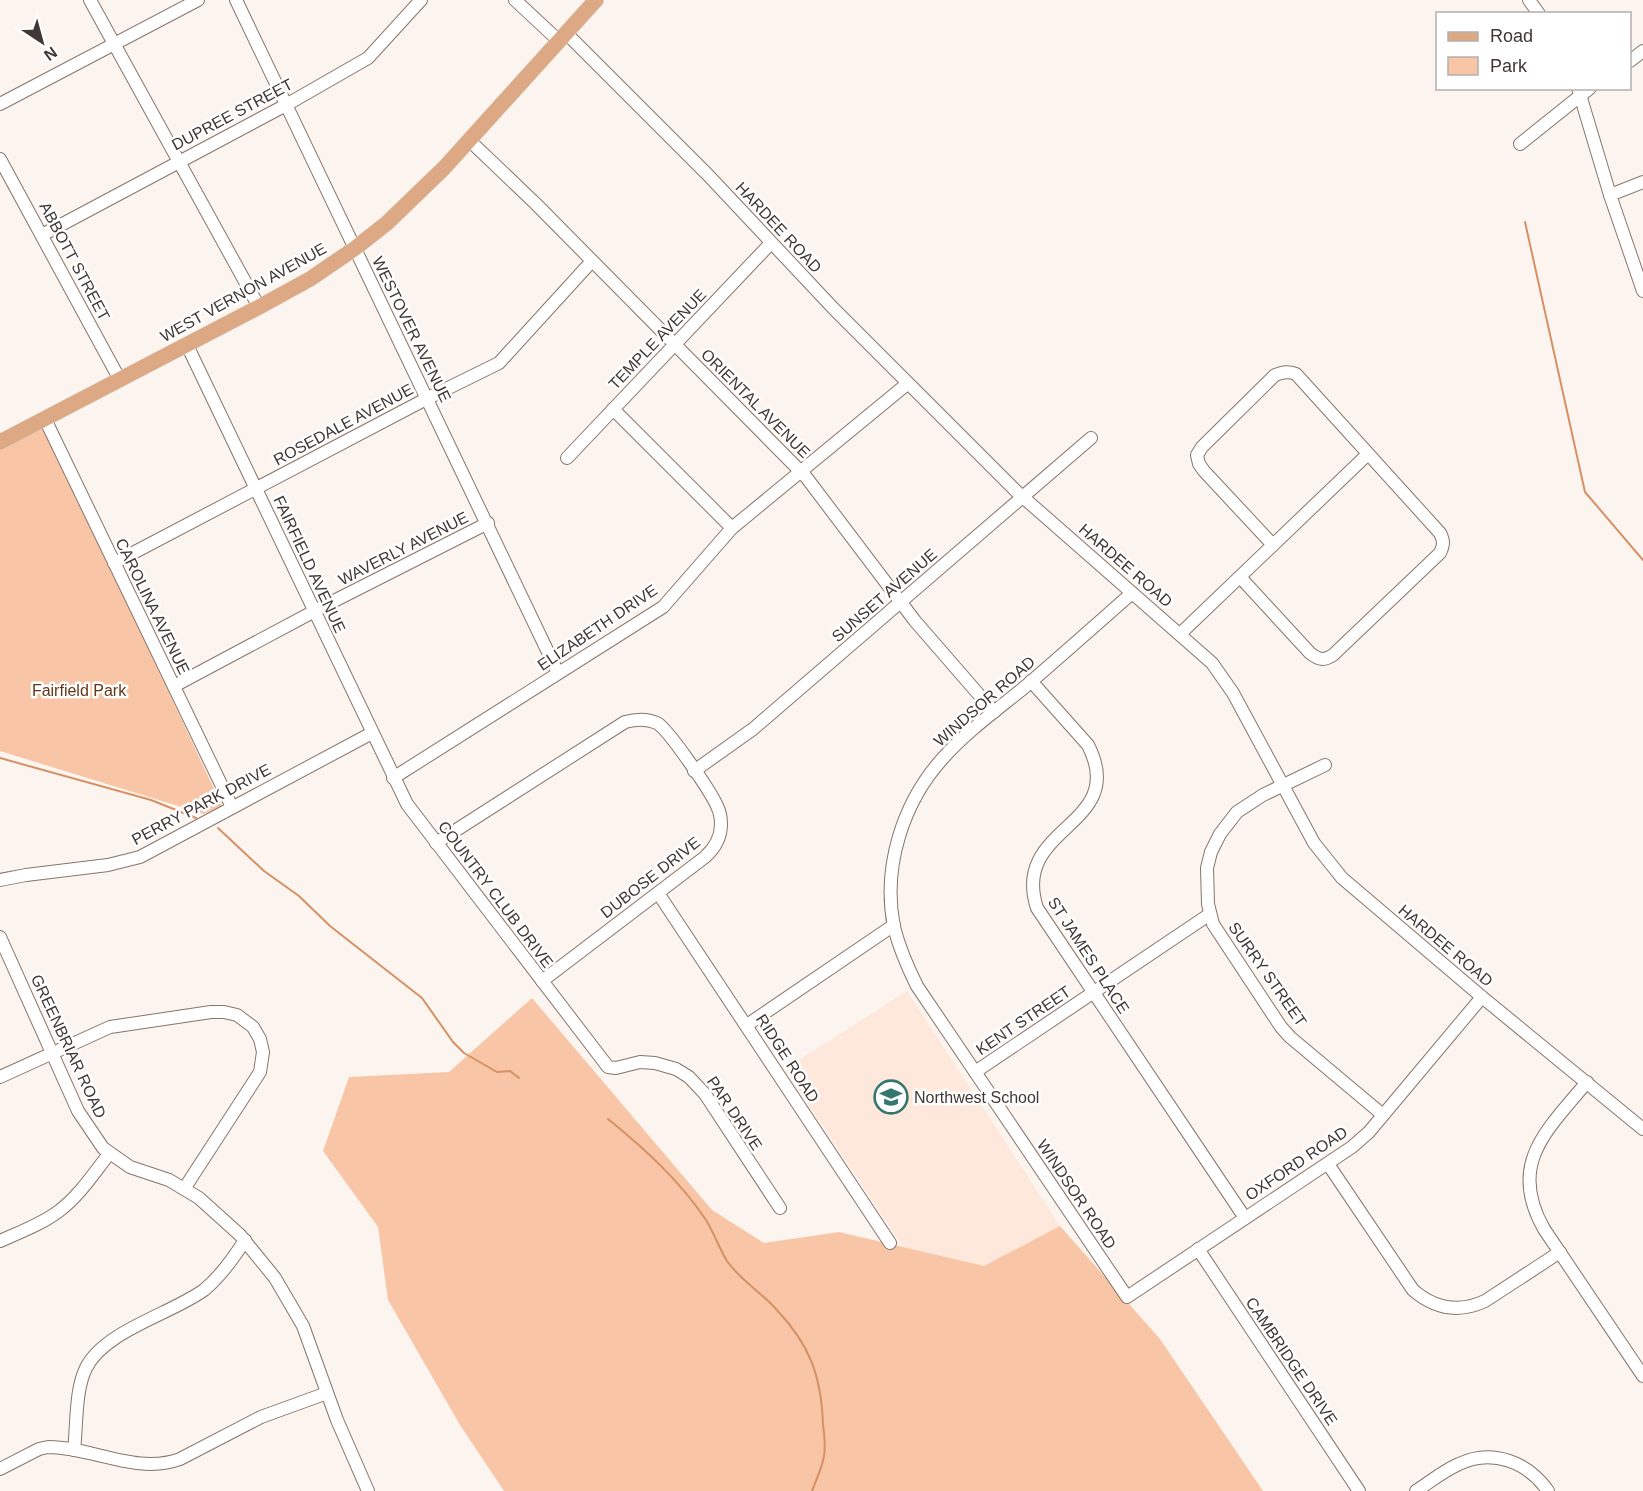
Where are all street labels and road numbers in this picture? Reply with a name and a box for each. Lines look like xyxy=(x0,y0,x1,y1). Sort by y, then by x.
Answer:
street label: DUPREE STREET xyxy=(169,75,296,153)
street label: HARDEE ROAD xyxy=(732,179,825,276)
street label: ABBOTT STREET xyxy=(36,199,113,323)
street label: WEST VERNON AVENUE xyxy=(157,240,329,345)
street label: WESTOVER AVENUE xyxy=(369,254,454,405)
street label: TEMPLE AVENUE xyxy=(605,286,709,393)
street label: ORIENTAL AVENUE xyxy=(698,346,813,461)
street label: ROSEDALE AVENUE xyxy=(271,380,416,468)
street label: FAIRFIELD AVENUE xyxy=(270,493,349,635)
street label: WAVERLY AVENUE xyxy=(336,508,471,589)
street label: HARDEE ROAD xyxy=(1076,520,1176,610)
street label: CAROLINA AVENUE xyxy=(112,535,193,677)
street label: SUNSET AVENUE xyxy=(829,545,940,645)
street label: ELIZABETH DRIVE xyxy=(534,581,660,674)
street label: WINDSOR ROAD xyxy=(930,653,1038,750)
street label: PERRY PARK DRIVE xyxy=(129,761,274,848)
street label: COUNTRY CLUB DRIVE xyxy=(435,818,556,971)
street label: DUBOSE DRIVE xyxy=(597,833,703,921)
street label: ST JAMES PLACE xyxy=(1045,894,1132,1016)
street label: HARDEE ROAD xyxy=(1395,901,1496,990)
street label: SURRY STREET xyxy=(1225,919,1310,1030)
street label: GREENBRIAR ROAD xyxy=(28,972,109,1121)
street label: KENT STREET xyxy=(973,983,1074,1058)
street label: RIDGE ROAD xyxy=(753,1011,822,1105)
street label: PAR DRIVE xyxy=(704,1073,765,1153)
street label: OXFORD ROAD xyxy=(1242,1123,1350,1204)
street label: WINDSOR ROAD xyxy=(1034,1136,1119,1252)
street label: CAMBRIDGE DRIVE xyxy=(1243,1294,1341,1428)

